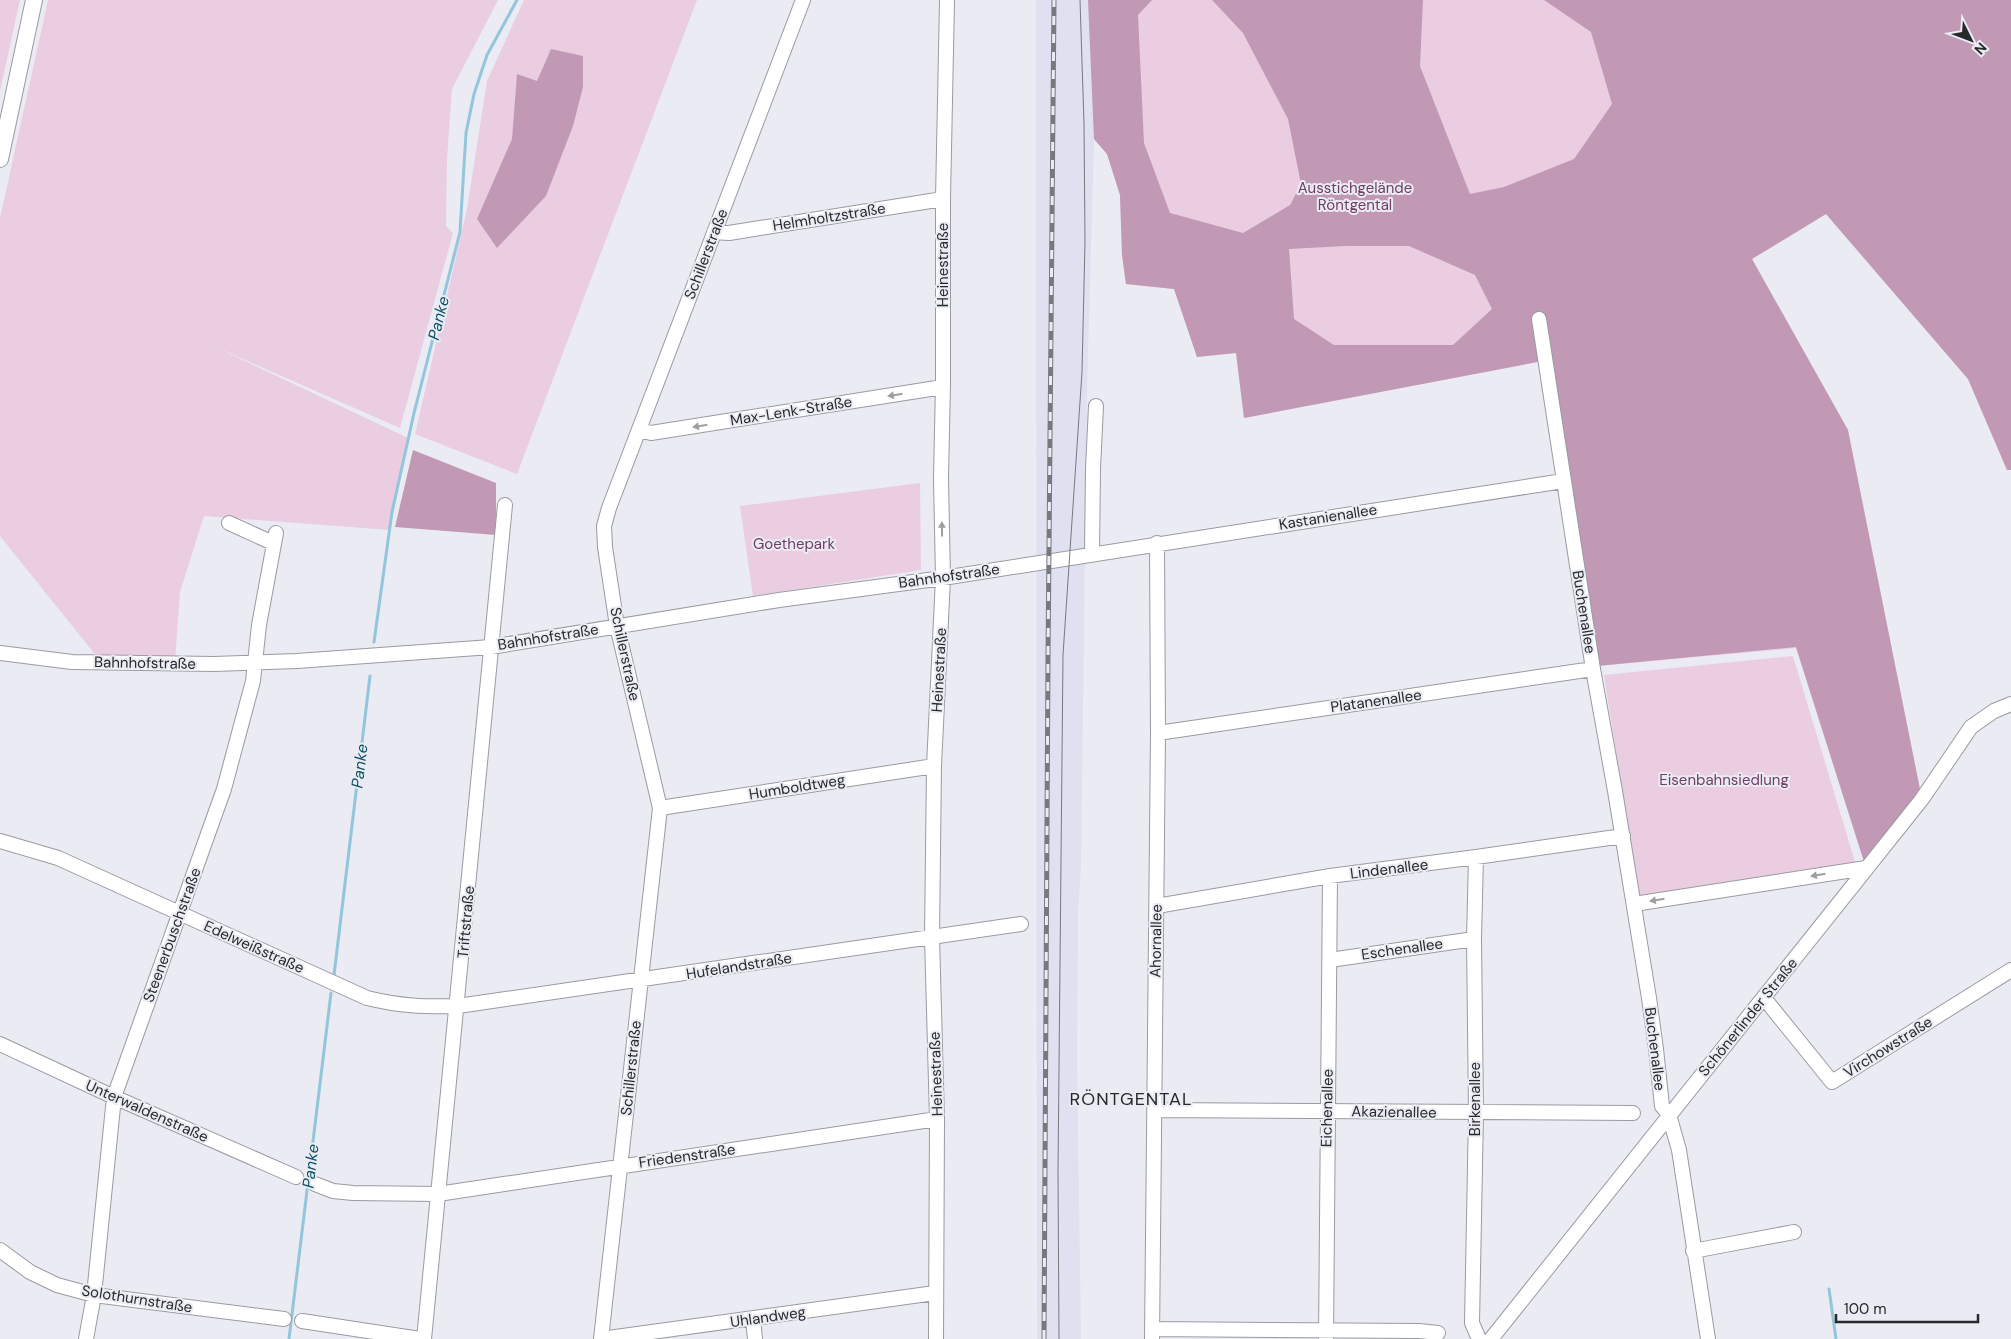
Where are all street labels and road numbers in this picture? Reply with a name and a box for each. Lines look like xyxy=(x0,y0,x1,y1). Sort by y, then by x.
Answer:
street label: Helmholtzstraße xyxy=(771,198,887,236)
street label: Schillerstraße xyxy=(680,206,732,302)
street label: Heinestraße xyxy=(933,223,953,307)
street label: Max-Lenk-Straße xyxy=(729,391,853,431)
street label: Kastanienallee xyxy=(1278,499,1378,535)
street label: Bahnhofstraße xyxy=(897,559,1001,593)
street label: Buchenallee xyxy=(1568,569,1600,655)
street label: Schillerstraße xyxy=(605,605,645,703)
street label: Bahnhofstraße xyxy=(496,619,600,655)
street label: Heinestraße xyxy=(927,627,951,713)
street label: Bahnhofstraße xyxy=(94,652,196,674)
street label: Platanenallee xyxy=(1329,685,1423,717)
street label: Humboldtweg xyxy=(747,770,847,804)
street label: Lindenallee xyxy=(1349,854,1429,884)
street label: Steenerbuschstraße xyxy=(138,865,206,1005)
street label: Triftstraße xyxy=(453,885,479,959)
street label: Ahornallee xyxy=(1145,904,1167,978)
street label: Edelweißstraße xyxy=(201,916,307,978)
street label: Eschenallee xyxy=(1360,933,1444,965)
street label: Hufelandstraße xyxy=(685,948,793,984)
street label: Schönerlinder Straße xyxy=(1694,954,1802,1080)
street label: Buchenallee xyxy=(1640,1006,1670,1092)
street label: Virchowstraße xyxy=(1840,1012,1936,1082)
street label: Schillerstraße xyxy=(616,1020,646,1116)
street label: Heinestraße xyxy=(925,1031,947,1117)
street label: Birkenallee xyxy=(1465,1062,1485,1136)
street label: Eichenallee xyxy=(1316,1069,1338,1147)
street label: Unterwaldenstraße xyxy=(82,1075,212,1147)
street label: Akazienallee xyxy=(1351,1101,1437,1123)
street label: Friedenstraße xyxy=(637,1139,737,1173)
street label: Solothurnstraße xyxy=(80,1280,194,1318)
street label: Uhlandweg xyxy=(729,1302,807,1332)

